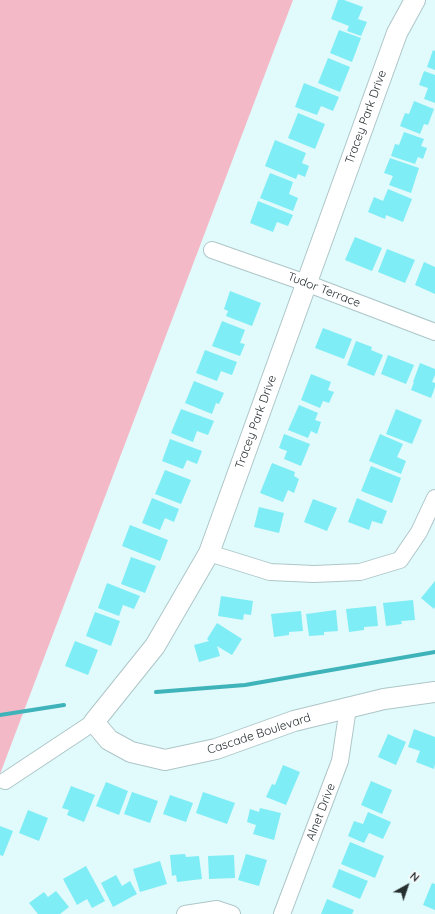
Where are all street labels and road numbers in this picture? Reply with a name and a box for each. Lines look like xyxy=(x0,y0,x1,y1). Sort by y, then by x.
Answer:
street label: Tracey Park Drive xyxy=(342,68,390,166)
street label: Tudor Terrace xyxy=(285,269,363,311)
street label: Tracey Park Drive xyxy=(232,373,280,471)
street label: Cascade Boulevard xyxy=(205,710,313,758)
street label: Alnet Drive xyxy=(303,781,339,843)

